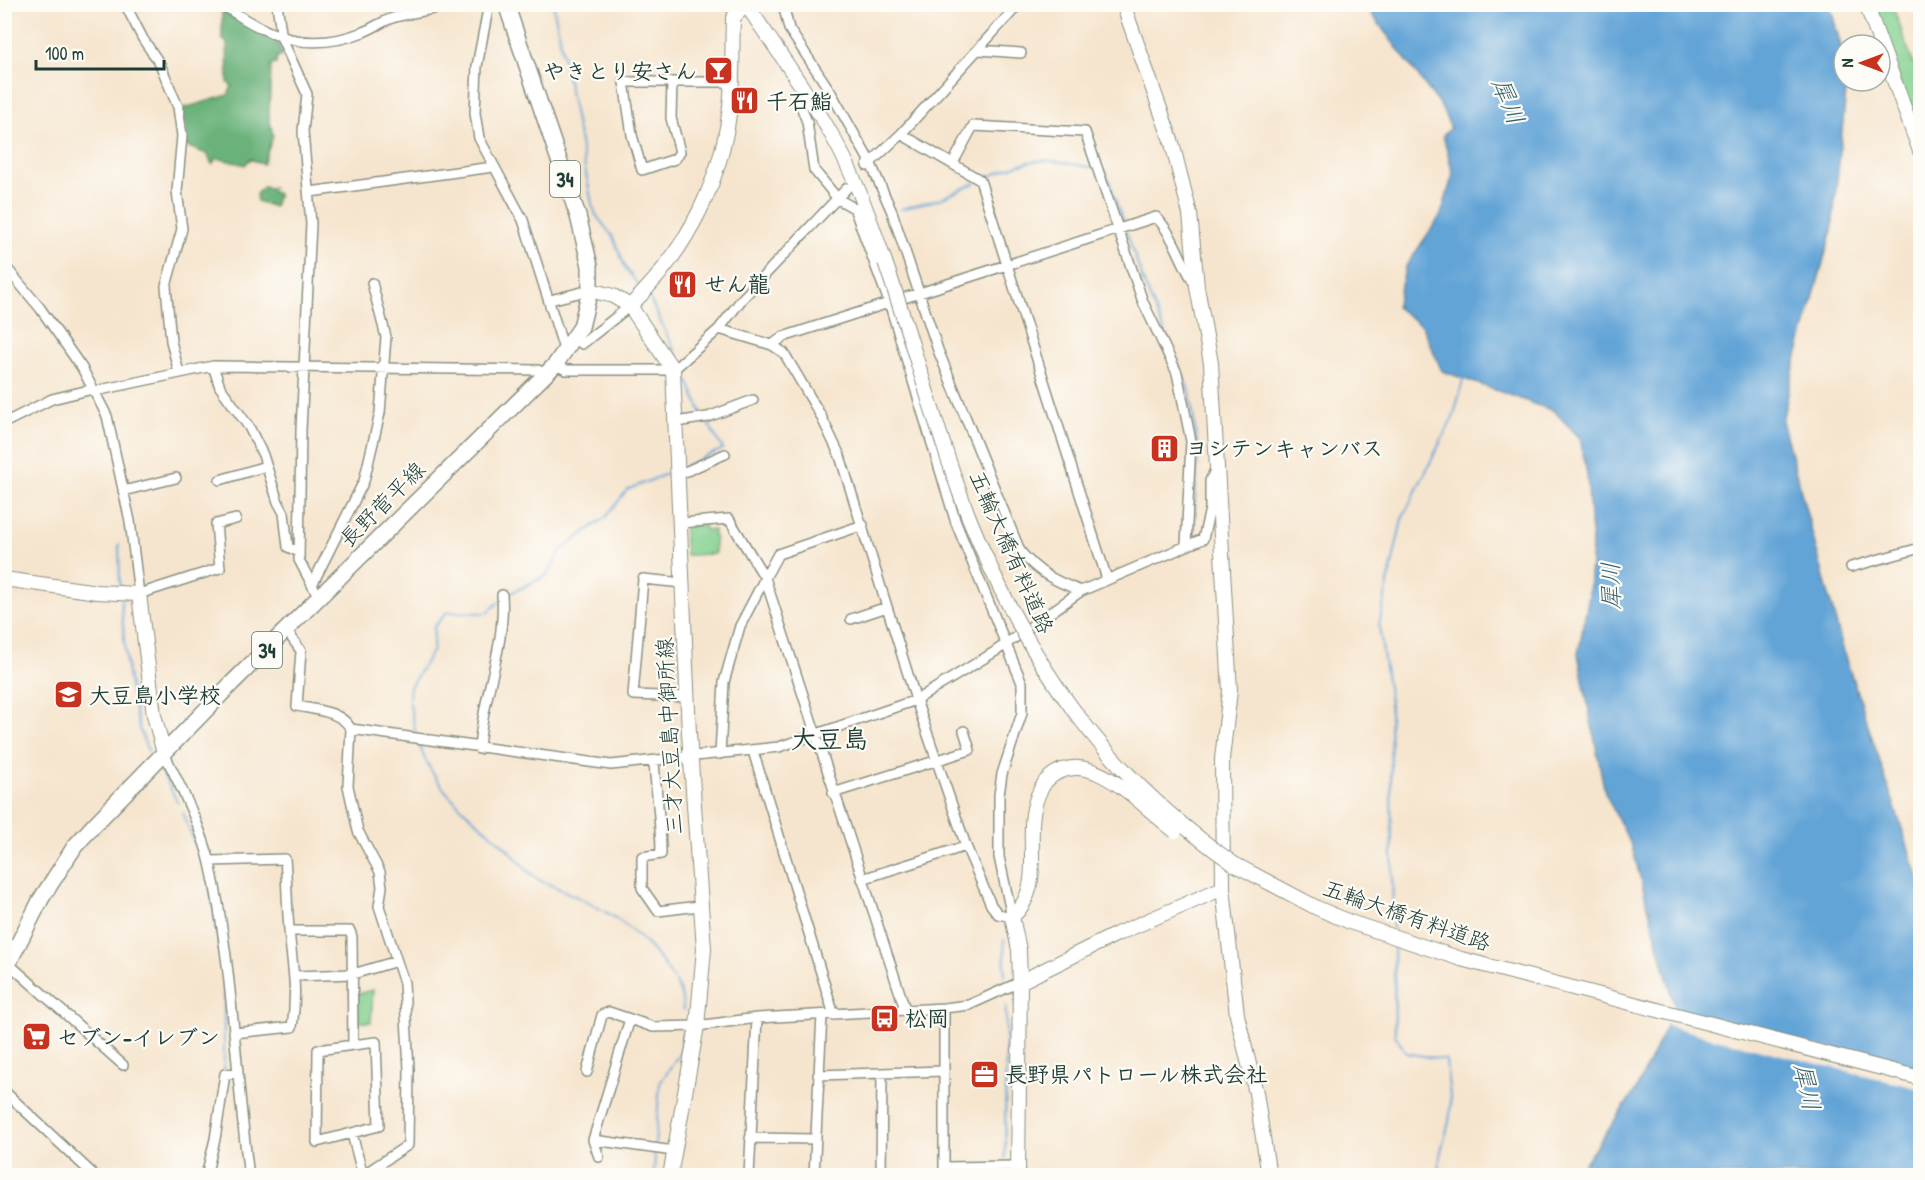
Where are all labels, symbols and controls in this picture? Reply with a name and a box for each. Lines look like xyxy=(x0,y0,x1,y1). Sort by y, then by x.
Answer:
scale bar xyxy=(36,33,164,71)
north arrow xyxy=(1832,33,1892,93)
text: 100 m xyxy=(45,41,84,66)
bar icon: やきとり安さん xyxy=(702,55,734,87)
place label: やきとり安さん xyxy=(543,56,697,86)
text: N xyxy=(1836,58,1858,67)
water label: 犀川 xyxy=(1485,73,1533,129)
restaurant icon: 千石鮨 xyxy=(729,85,761,117)
place label: 千石鮨 xyxy=(766,86,832,116)
road number: 34 xyxy=(550,161,580,197)
restaurant icon: せん龍 xyxy=(667,268,699,300)
place label: せん龍 xyxy=(704,269,770,299)
building icon: ヨシテンキャンバス xyxy=(1149,432,1181,464)
place label: ヨシテンキャンバス xyxy=(1186,433,1383,463)
street label: 長野菅平線 xyxy=(332,454,432,554)
street label: 五輪大橋有料道路 xyxy=(963,465,1061,639)
water label: 犀川 xyxy=(1594,562,1626,610)
road number: 34 xyxy=(252,632,282,668)
street label: 三才大豆島中御所線 xyxy=(649,636,689,836)
school or university icon: 大豆島小学校 xyxy=(52,679,84,711)
place label: 大豆島小学校 xyxy=(89,680,221,710)
district label: 大豆島 xyxy=(791,721,869,756)
street label: 五輪大橋有料道路 xyxy=(1319,872,1495,958)
bus stop icon: 松岡 xyxy=(868,1002,900,1034)
place label: 松岡 xyxy=(905,1003,949,1033)
supermarket icon: セブン-イレブン xyxy=(20,1021,52,1053)
place label: セブン-イレブン xyxy=(57,1022,220,1052)
office icon: 長野県パトロール株式会社 xyxy=(968,1058,1000,1090)
place label: 長野県パトロール株式会社 xyxy=(1005,1059,1268,1089)
water label: 犀川 xyxy=(1787,1060,1829,1114)

